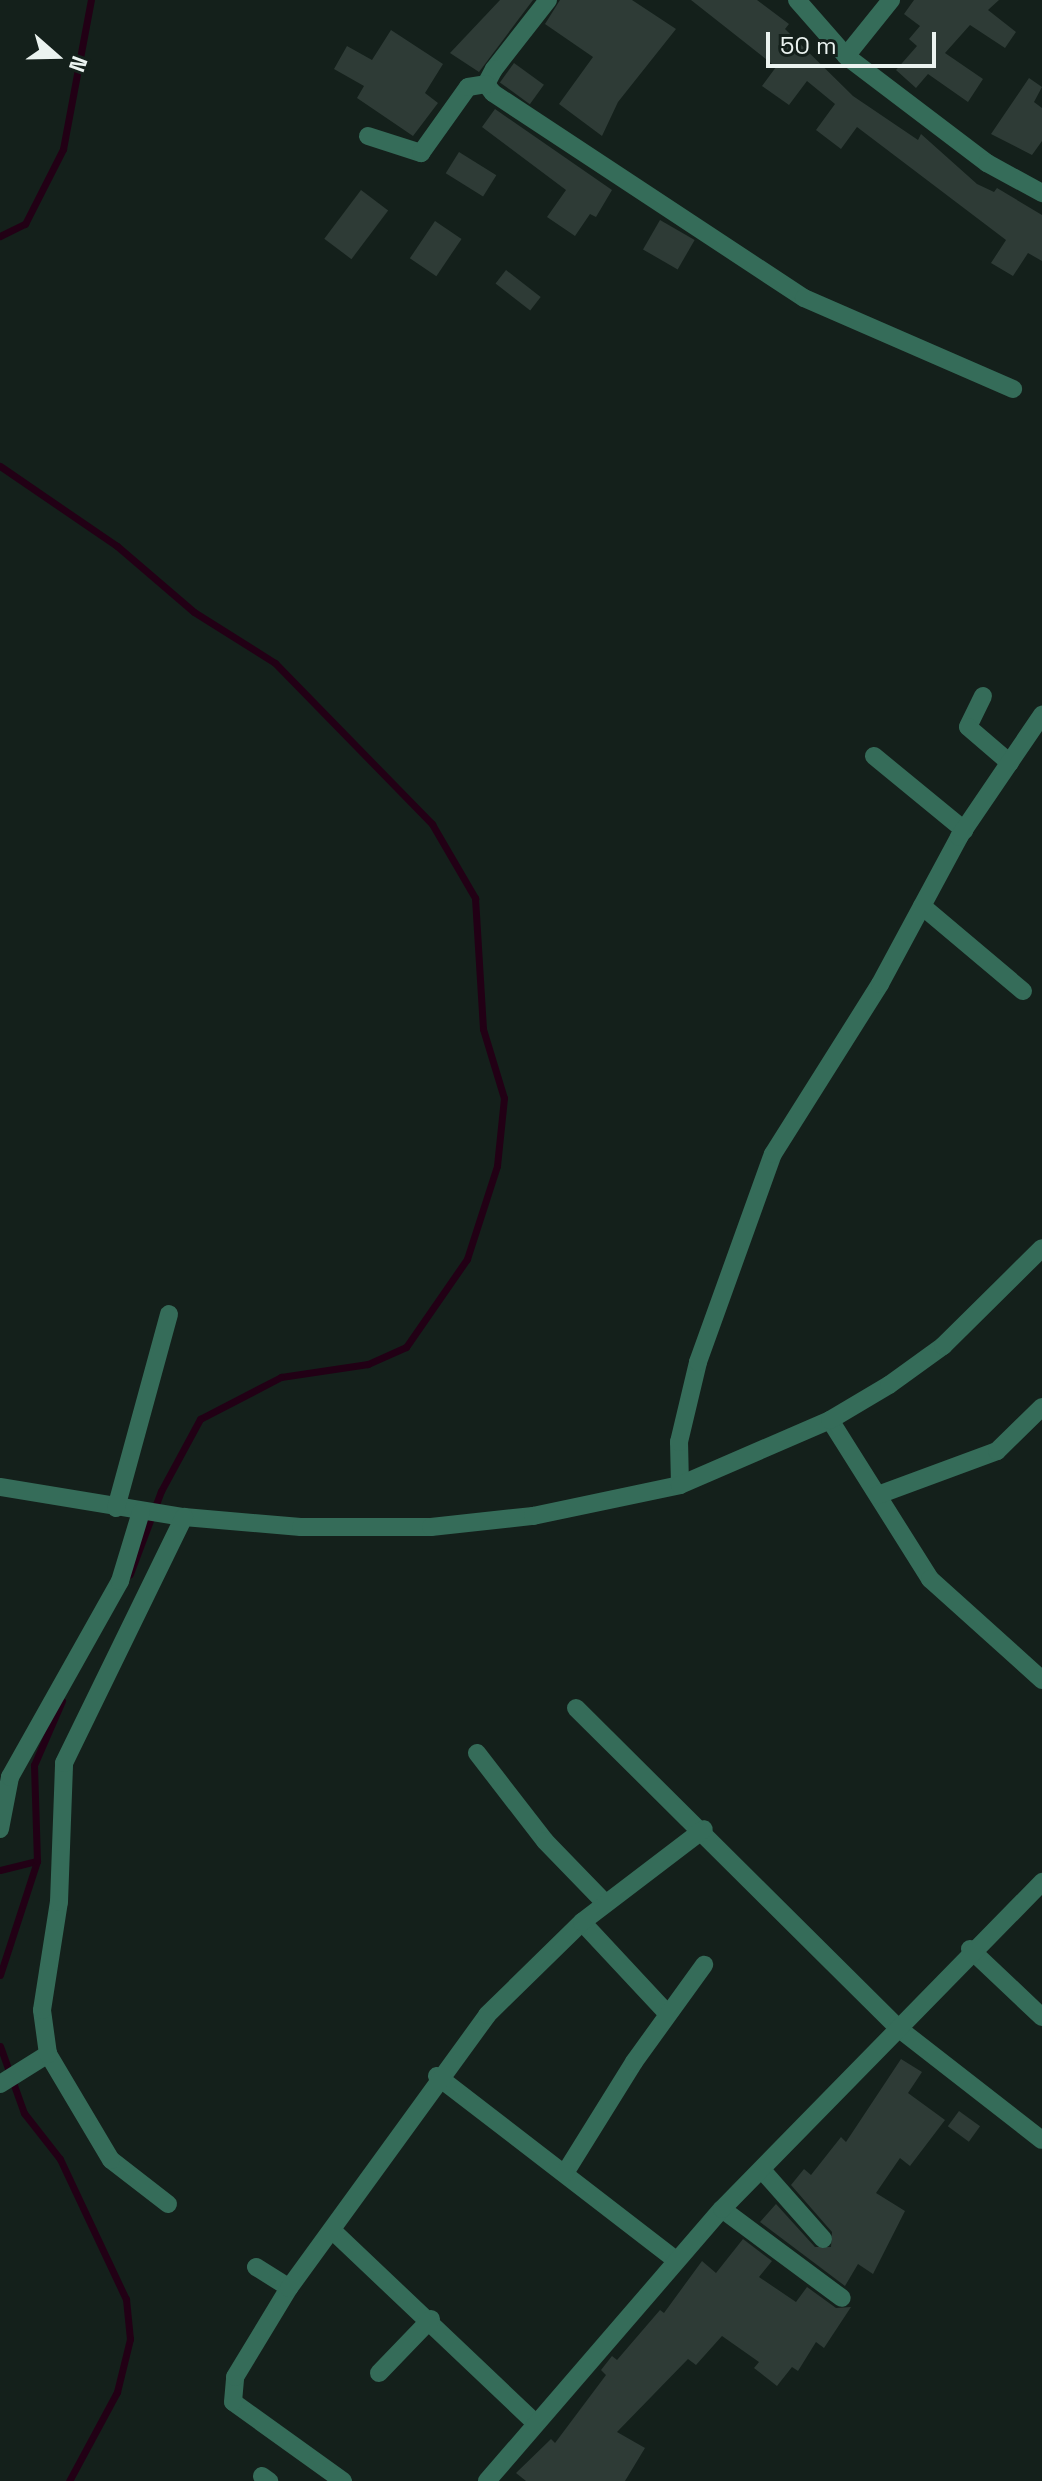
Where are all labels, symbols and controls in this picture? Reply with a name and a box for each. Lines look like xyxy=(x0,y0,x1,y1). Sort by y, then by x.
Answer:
north arrow xyxy=(16,16,96,96)
scale bar xyxy=(770,16,940,66)
text: 50 m xyxy=(780,30,837,61)
text: N xyxy=(63,52,94,76)

